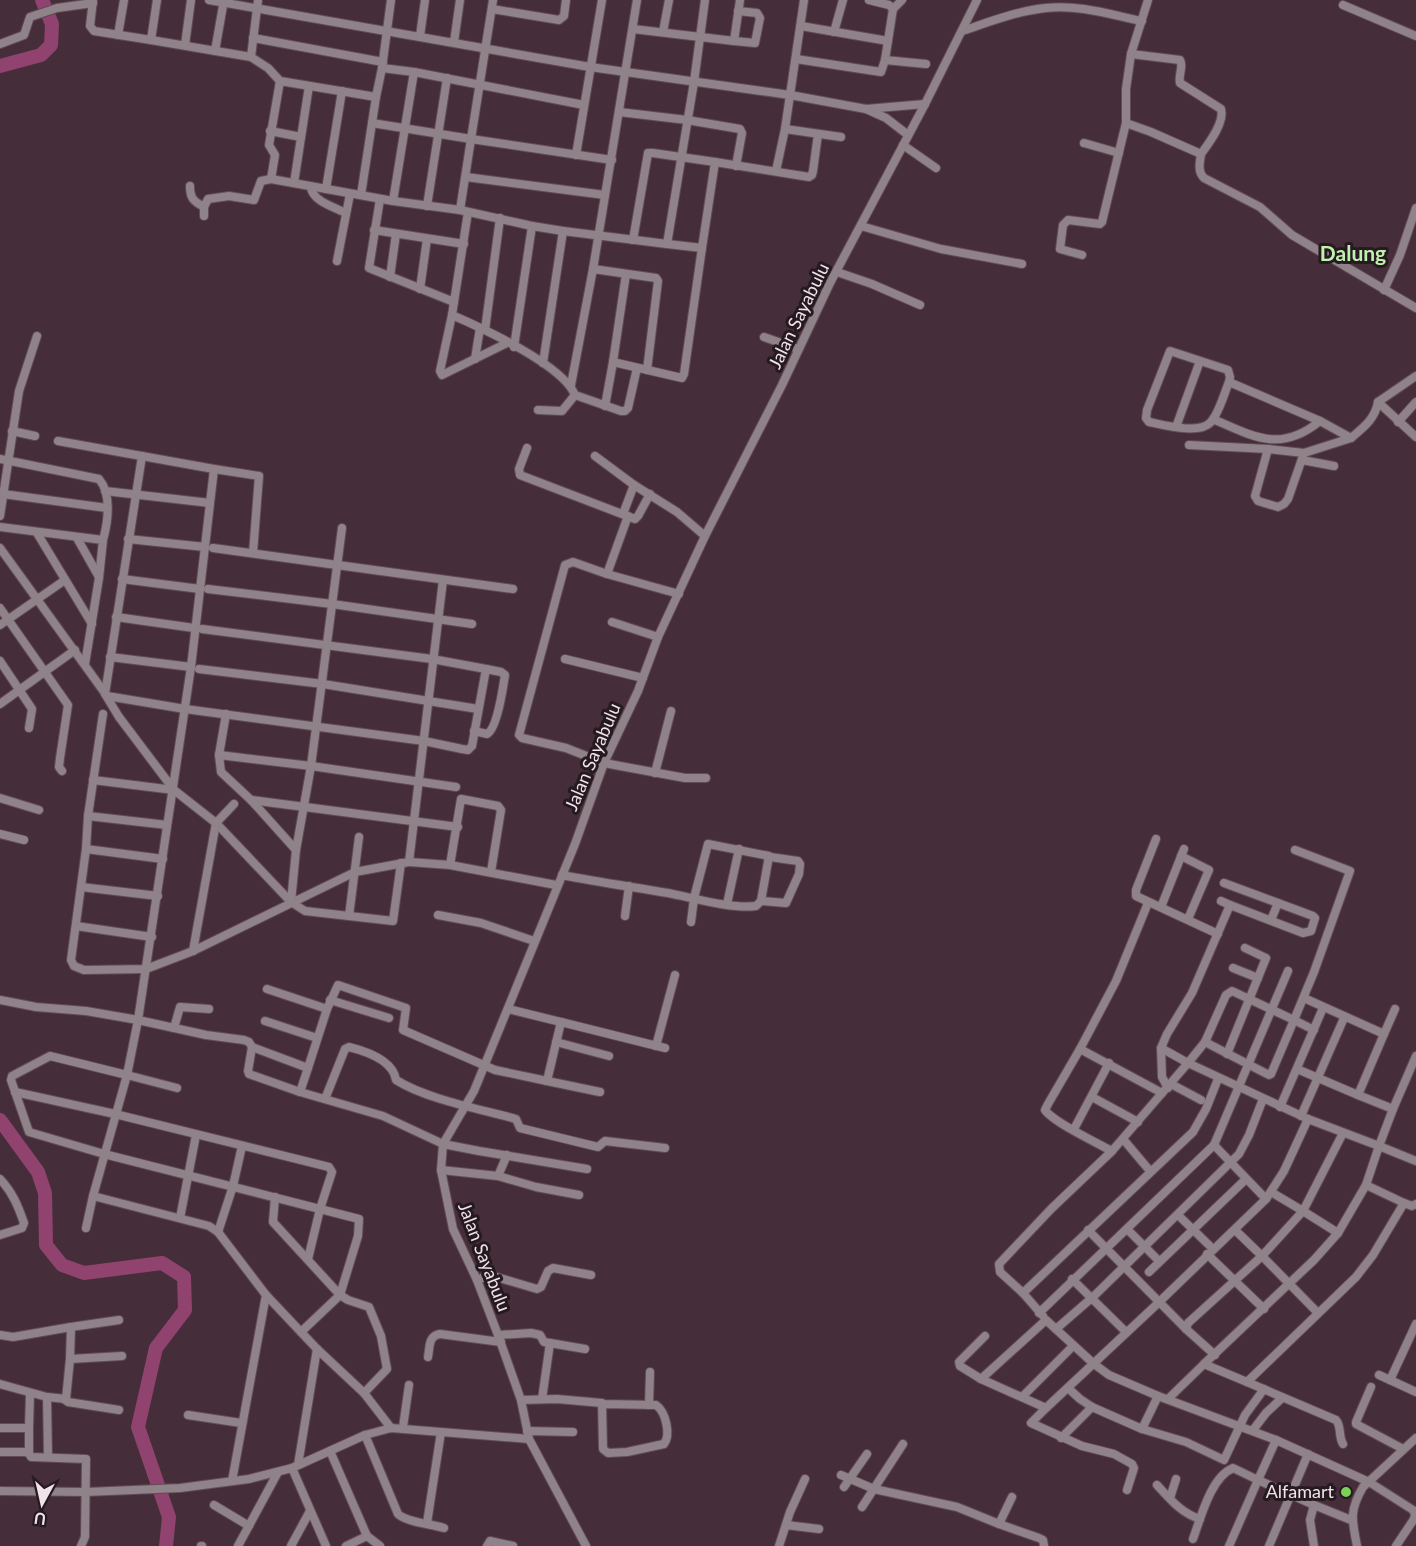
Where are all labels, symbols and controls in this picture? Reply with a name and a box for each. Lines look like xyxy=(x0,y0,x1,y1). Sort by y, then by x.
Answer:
district label: Dalung xyxy=(1320,240,1386,265)
street label: Jalan Sayabulu xyxy=(763,259,833,372)
street label: Jalan Sayabulu xyxy=(560,699,625,814)
street label: Jalan Sayabulu xyxy=(454,1199,516,1314)
north arrow xyxy=(12,1474,72,1534)
place label: Alfamart xyxy=(1266,1480,1335,1502)
marker: Alfamart xyxy=(1339,1485,1353,1499)
text: U xyxy=(33,1509,47,1530)

